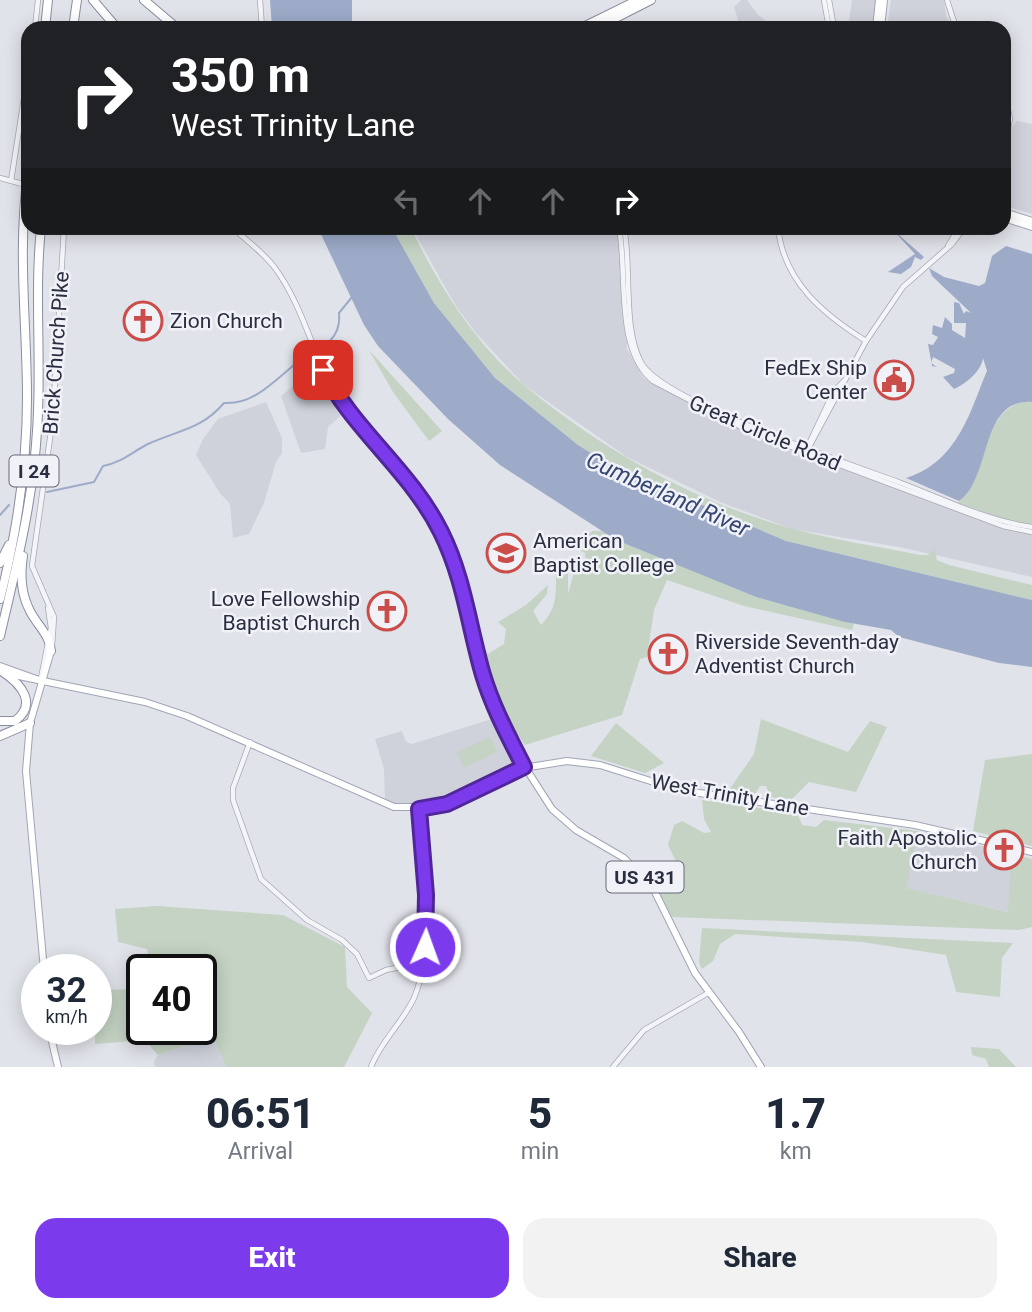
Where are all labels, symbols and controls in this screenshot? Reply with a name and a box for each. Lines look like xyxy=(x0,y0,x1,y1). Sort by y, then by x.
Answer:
text: 350 m xyxy=(171,47,310,104)
icon: right xyxy=(56,49,147,140)
text: West Trinity Lane xyxy=(171,106,415,144)
icon: left xyxy=(388,182,426,220)
icon: ahead xyxy=(461,182,499,220)
icon: ahead xyxy=(534,182,572,220)
icon: right xyxy=(607,182,645,220)
street label: Brick Church Pike xyxy=(38,271,74,435)
church icon: Zion Church xyxy=(122,300,164,342)
place label: Zion Church xyxy=(170,309,283,333)
pin xyxy=(293,340,353,400)
icon: arrive xyxy=(304,351,342,389)
place label: FedEx Ship Center xyxy=(764,356,867,404)
public building icon: FedEx Ship Center xyxy=(873,359,915,401)
street label: Great Circle Road xyxy=(686,390,844,476)
water label: Cumberland River xyxy=(582,446,755,543)
road number: I 24 xyxy=(9,456,58,486)
place label: American Baptist College xyxy=(533,529,674,577)
school or university icon: American Baptist College xyxy=(485,532,527,574)
place label: Love Fellowship Baptist Church xyxy=(211,587,360,635)
church icon: Love Fellowship Baptist Church xyxy=(366,590,408,632)
place label: Riverside Seventh-day Adventist Church xyxy=(695,630,899,678)
church icon: Riverside Seventh-day Adventist Church xyxy=(647,633,689,675)
street label: West Trinity Lane xyxy=(649,769,811,821)
place label: Faith Apostolic Church xyxy=(837,826,977,874)
church icon: Faith Apostolic Church xyxy=(983,829,1025,871)
road number: US 431 xyxy=(606,862,684,892)
position arrow xyxy=(388,910,462,984)
speed limit sign: 40 xyxy=(126,954,217,1045)
text: 32 xyxy=(46,970,87,1011)
text: km/h xyxy=(45,1006,88,1027)
text: 06:51 xyxy=(206,1089,315,1138)
text: 5 xyxy=(528,1089,552,1138)
text: 1.7 xyxy=(765,1089,826,1138)
text: Arrival xyxy=(228,1138,293,1165)
text: min xyxy=(521,1138,559,1165)
text: km xyxy=(780,1138,812,1165)
button: Exit xyxy=(35,1218,509,1298)
button: Share xyxy=(523,1218,997,1298)

